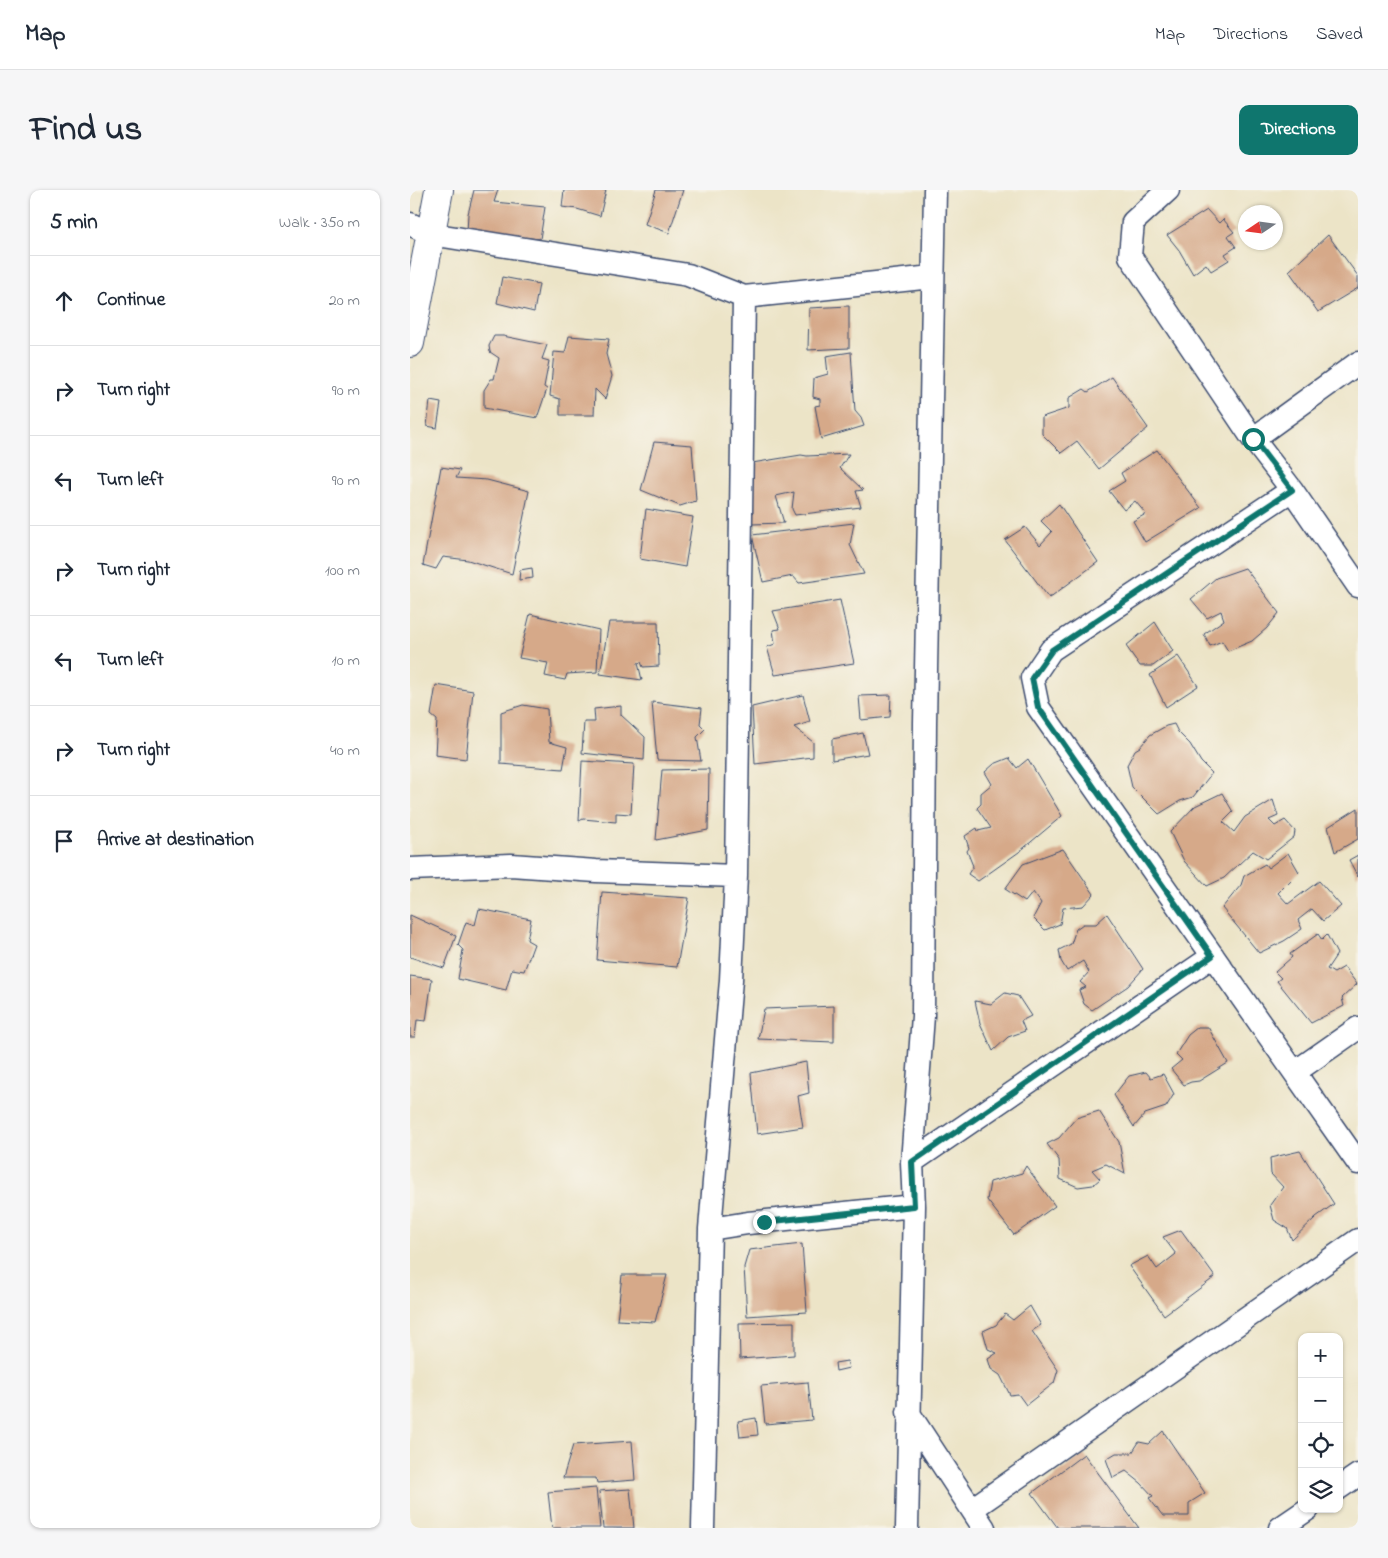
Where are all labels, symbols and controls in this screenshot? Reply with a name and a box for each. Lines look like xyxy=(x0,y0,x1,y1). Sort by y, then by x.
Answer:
text: Map xyxy=(25,17,66,52)
text: Map xyxy=(1155,22,1185,48)
text: Directions xyxy=(1213,22,1288,48)
text: Saved xyxy=(1316,22,1363,48)
text: Find us xyxy=(30,105,142,156)
button: Directions xyxy=(1239,105,1358,155)
north arrow xyxy=(1238,205,1283,250)
text: 5 min xyxy=(50,208,98,238)
text: Walk · 350 m xyxy=(279,211,360,235)
icon: ahead xyxy=(50,287,78,315)
text: Continue xyxy=(97,287,165,314)
text: 20 m xyxy=(329,289,360,313)
icon: right xyxy=(50,377,78,405)
text: Turn right xyxy=(97,377,170,404)
text: 90 m xyxy=(332,379,360,403)
route start xyxy=(1242,428,1265,451)
icon: left xyxy=(50,467,78,495)
text: Turn left xyxy=(97,467,164,494)
text: 90 m xyxy=(332,469,360,493)
icon: right xyxy=(50,557,78,585)
text: Turn right xyxy=(97,557,170,584)
text: 100 m xyxy=(325,559,360,583)
icon: left xyxy=(50,647,78,675)
text: Turn left xyxy=(97,647,164,674)
text: 10 m xyxy=(332,649,360,673)
icon: right xyxy=(50,737,78,765)
text: Turn right xyxy=(97,737,170,764)
text: 40 m xyxy=(330,739,360,763)
icon: arrive xyxy=(50,827,78,855)
text: Arrive at destination xyxy=(97,827,254,854)
route end xyxy=(753,1211,776,1234)
map controls xyxy=(1298,1333,1343,1513)
button: + xyxy=(1298,1333,1343,1378)
button: − xyxy=(1298,1378,1343,1423)
button: locate xyxy=(1298,1423,1343,1468)
button: layers xyxy=(1298,1468,1343,1513)

